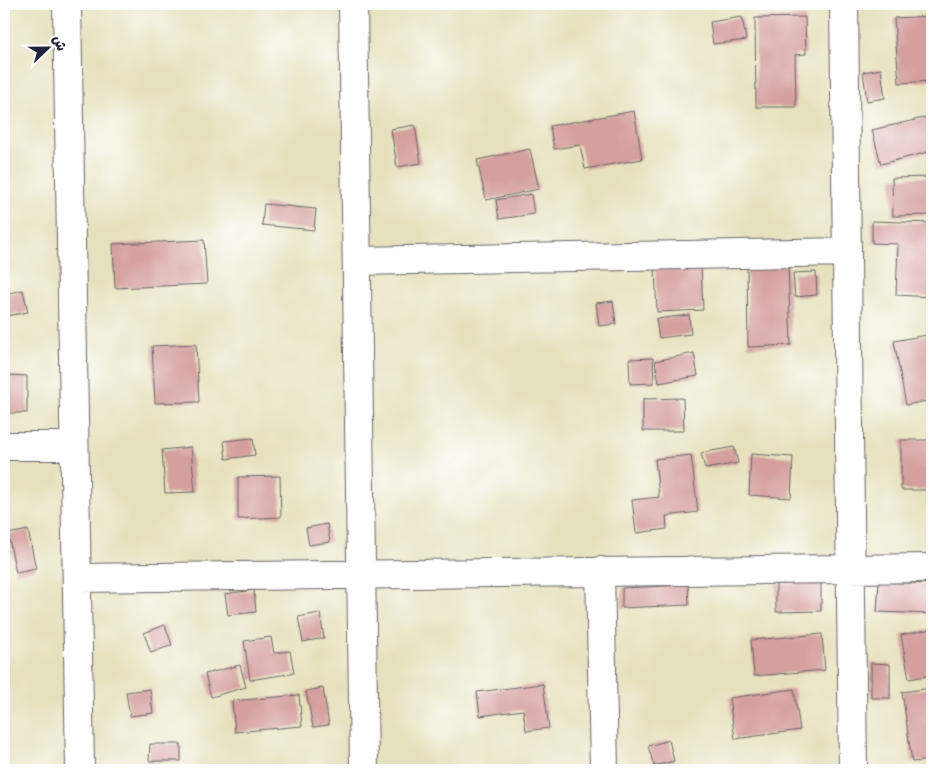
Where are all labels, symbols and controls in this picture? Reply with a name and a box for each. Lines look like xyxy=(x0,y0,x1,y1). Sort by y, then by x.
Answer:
north arrow xyxy=(22,22,72,72)
text: ش xyxy=(49,33,71,54)

